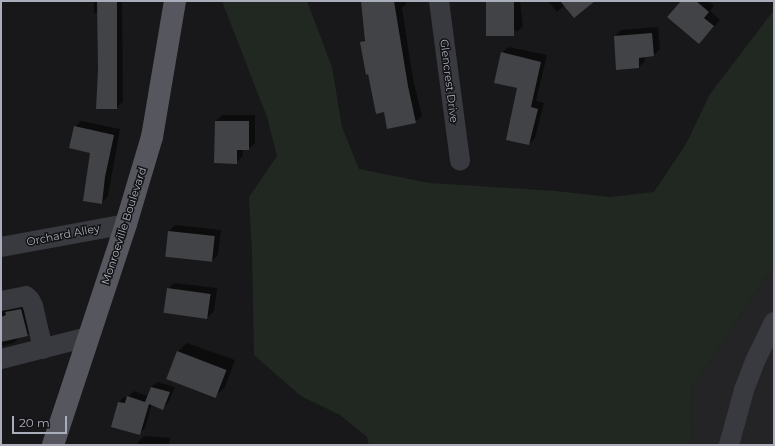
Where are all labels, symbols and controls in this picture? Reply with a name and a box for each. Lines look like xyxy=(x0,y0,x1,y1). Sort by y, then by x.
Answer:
street label: Glencrest Drive xyxy=(437,38,461,124)
street label: Monroeville Boulevard xyxy=(99,165,149,287)
street label: Orchard Alley xyxy=(25,221,101,249)
scale bar xyxy=(14,408,69,434)
text: 20 m xyxy=(19,415,50,430)

